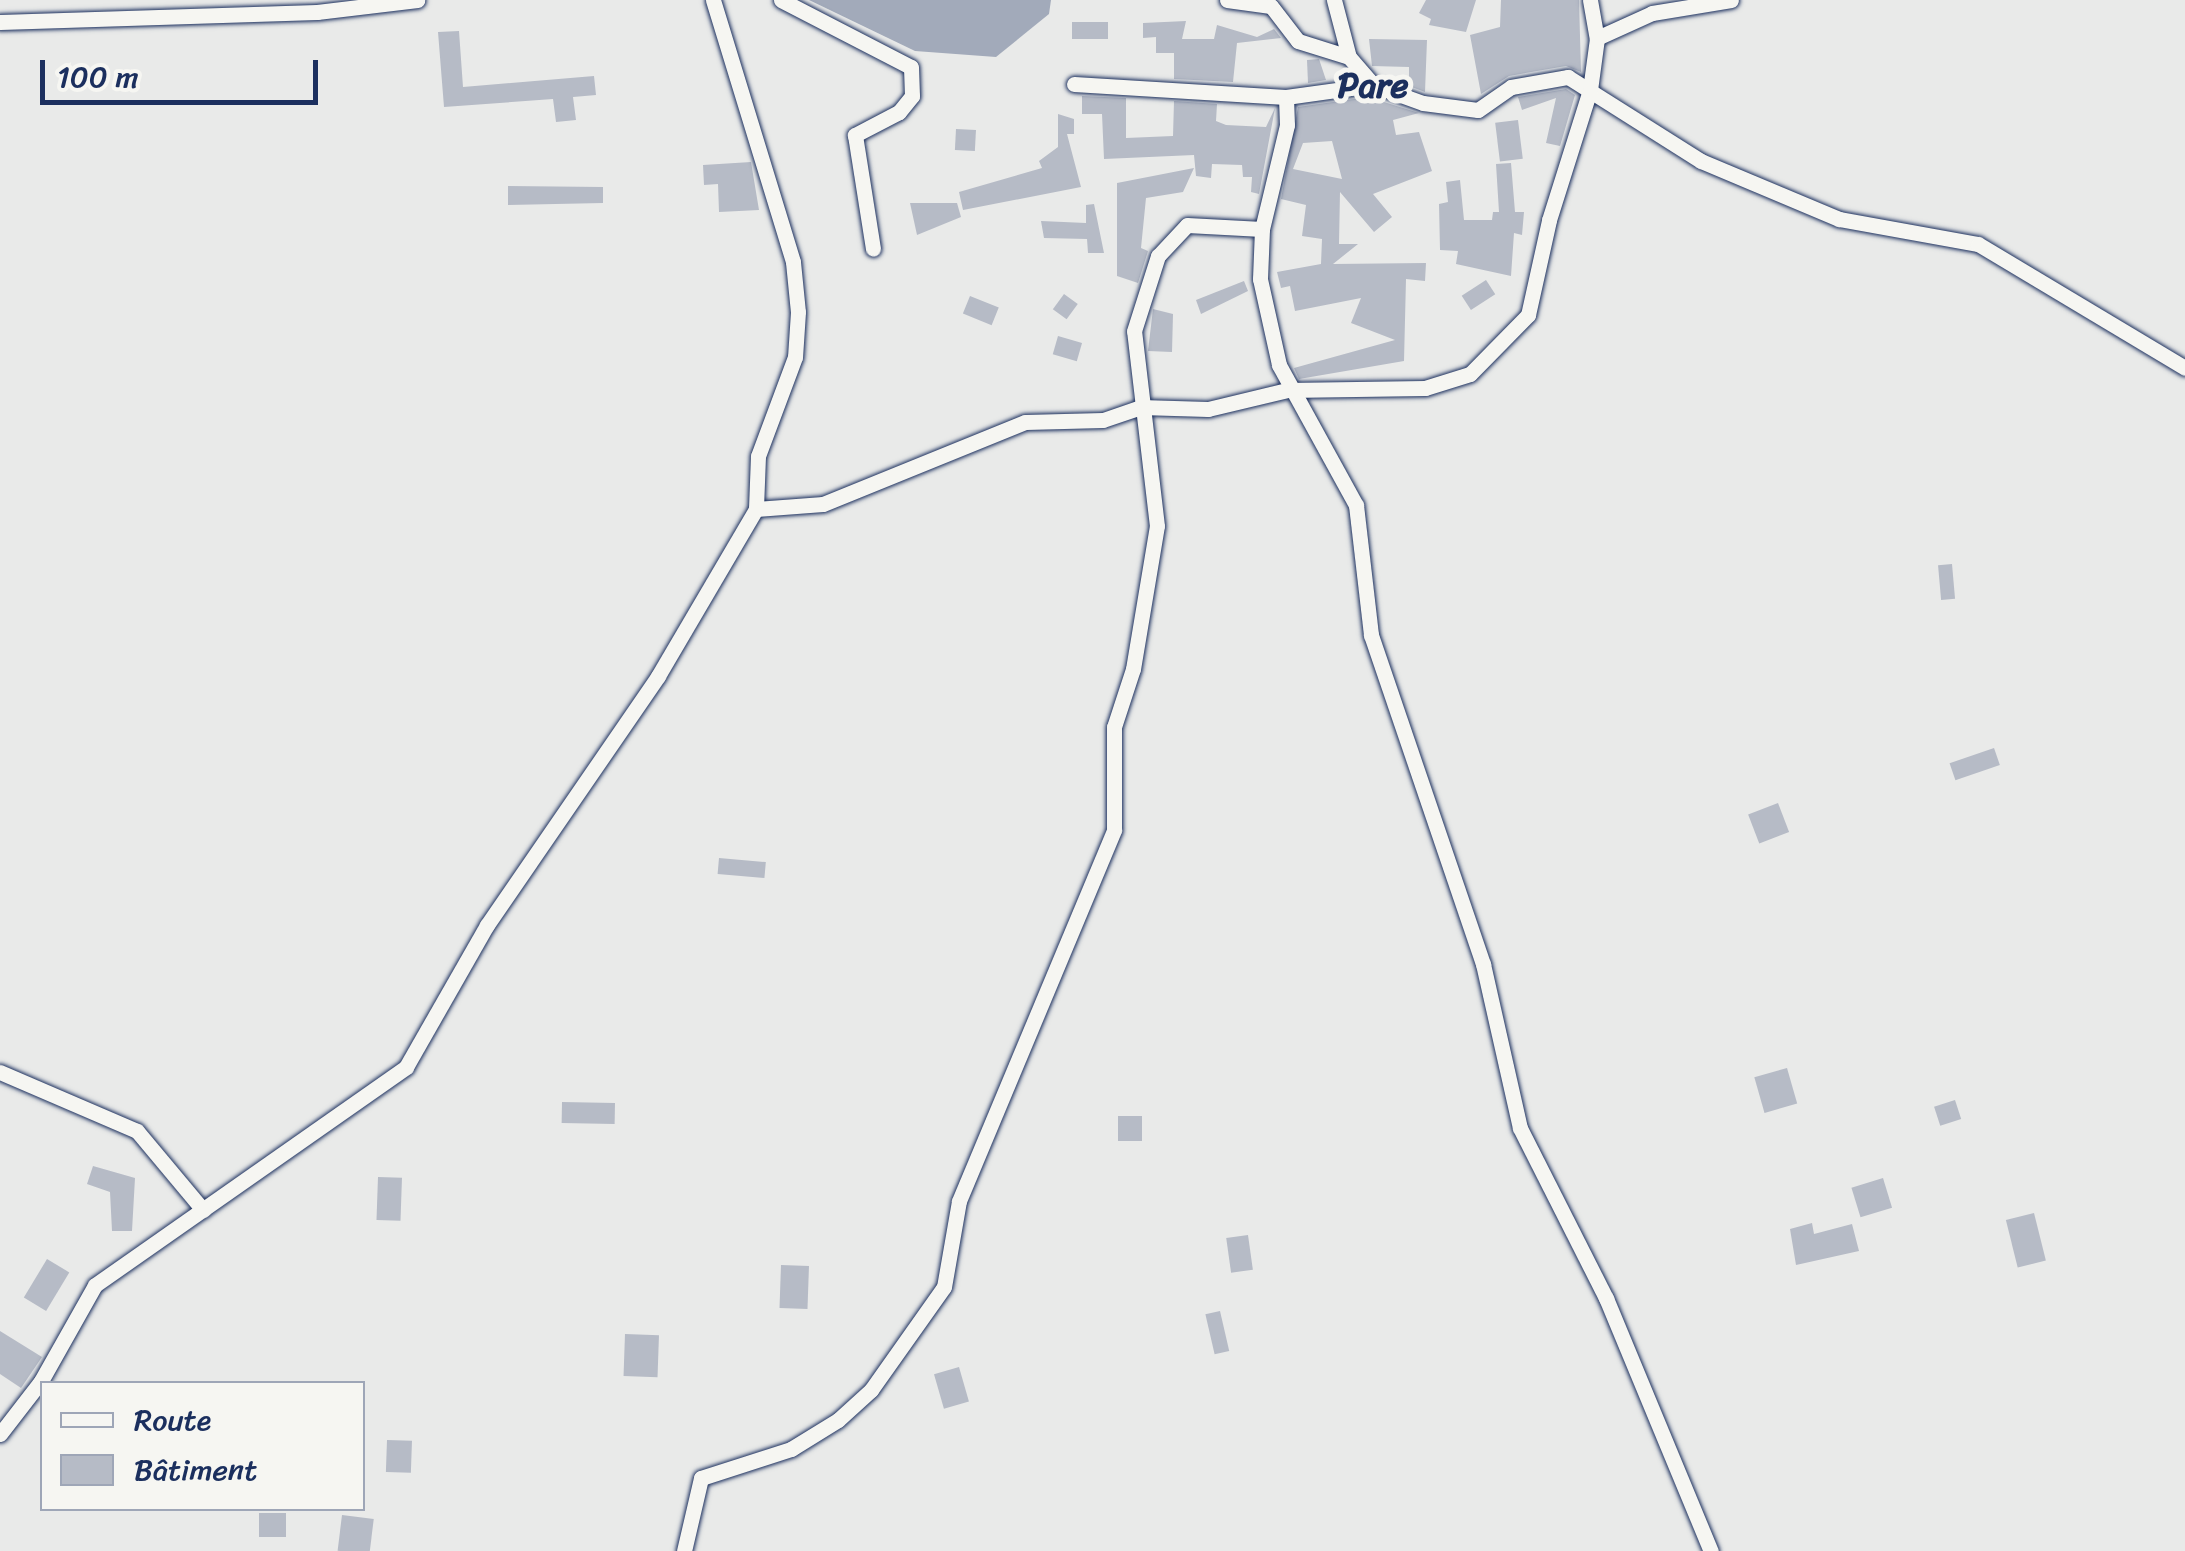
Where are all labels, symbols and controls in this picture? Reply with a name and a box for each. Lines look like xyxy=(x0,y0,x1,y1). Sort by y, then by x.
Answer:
scale bar xyxy=(45,40,322,102)
text: 100 m xyxy=(57,50,139,104)
district label: Pare xyxy=(1337,64,1409,106)
legend xyxy=(40,1381,365,1511)
text: Route xyxy=(134,1393,211,1447)
text: Bâtiment xyxy=(134,1443,257,1497)

